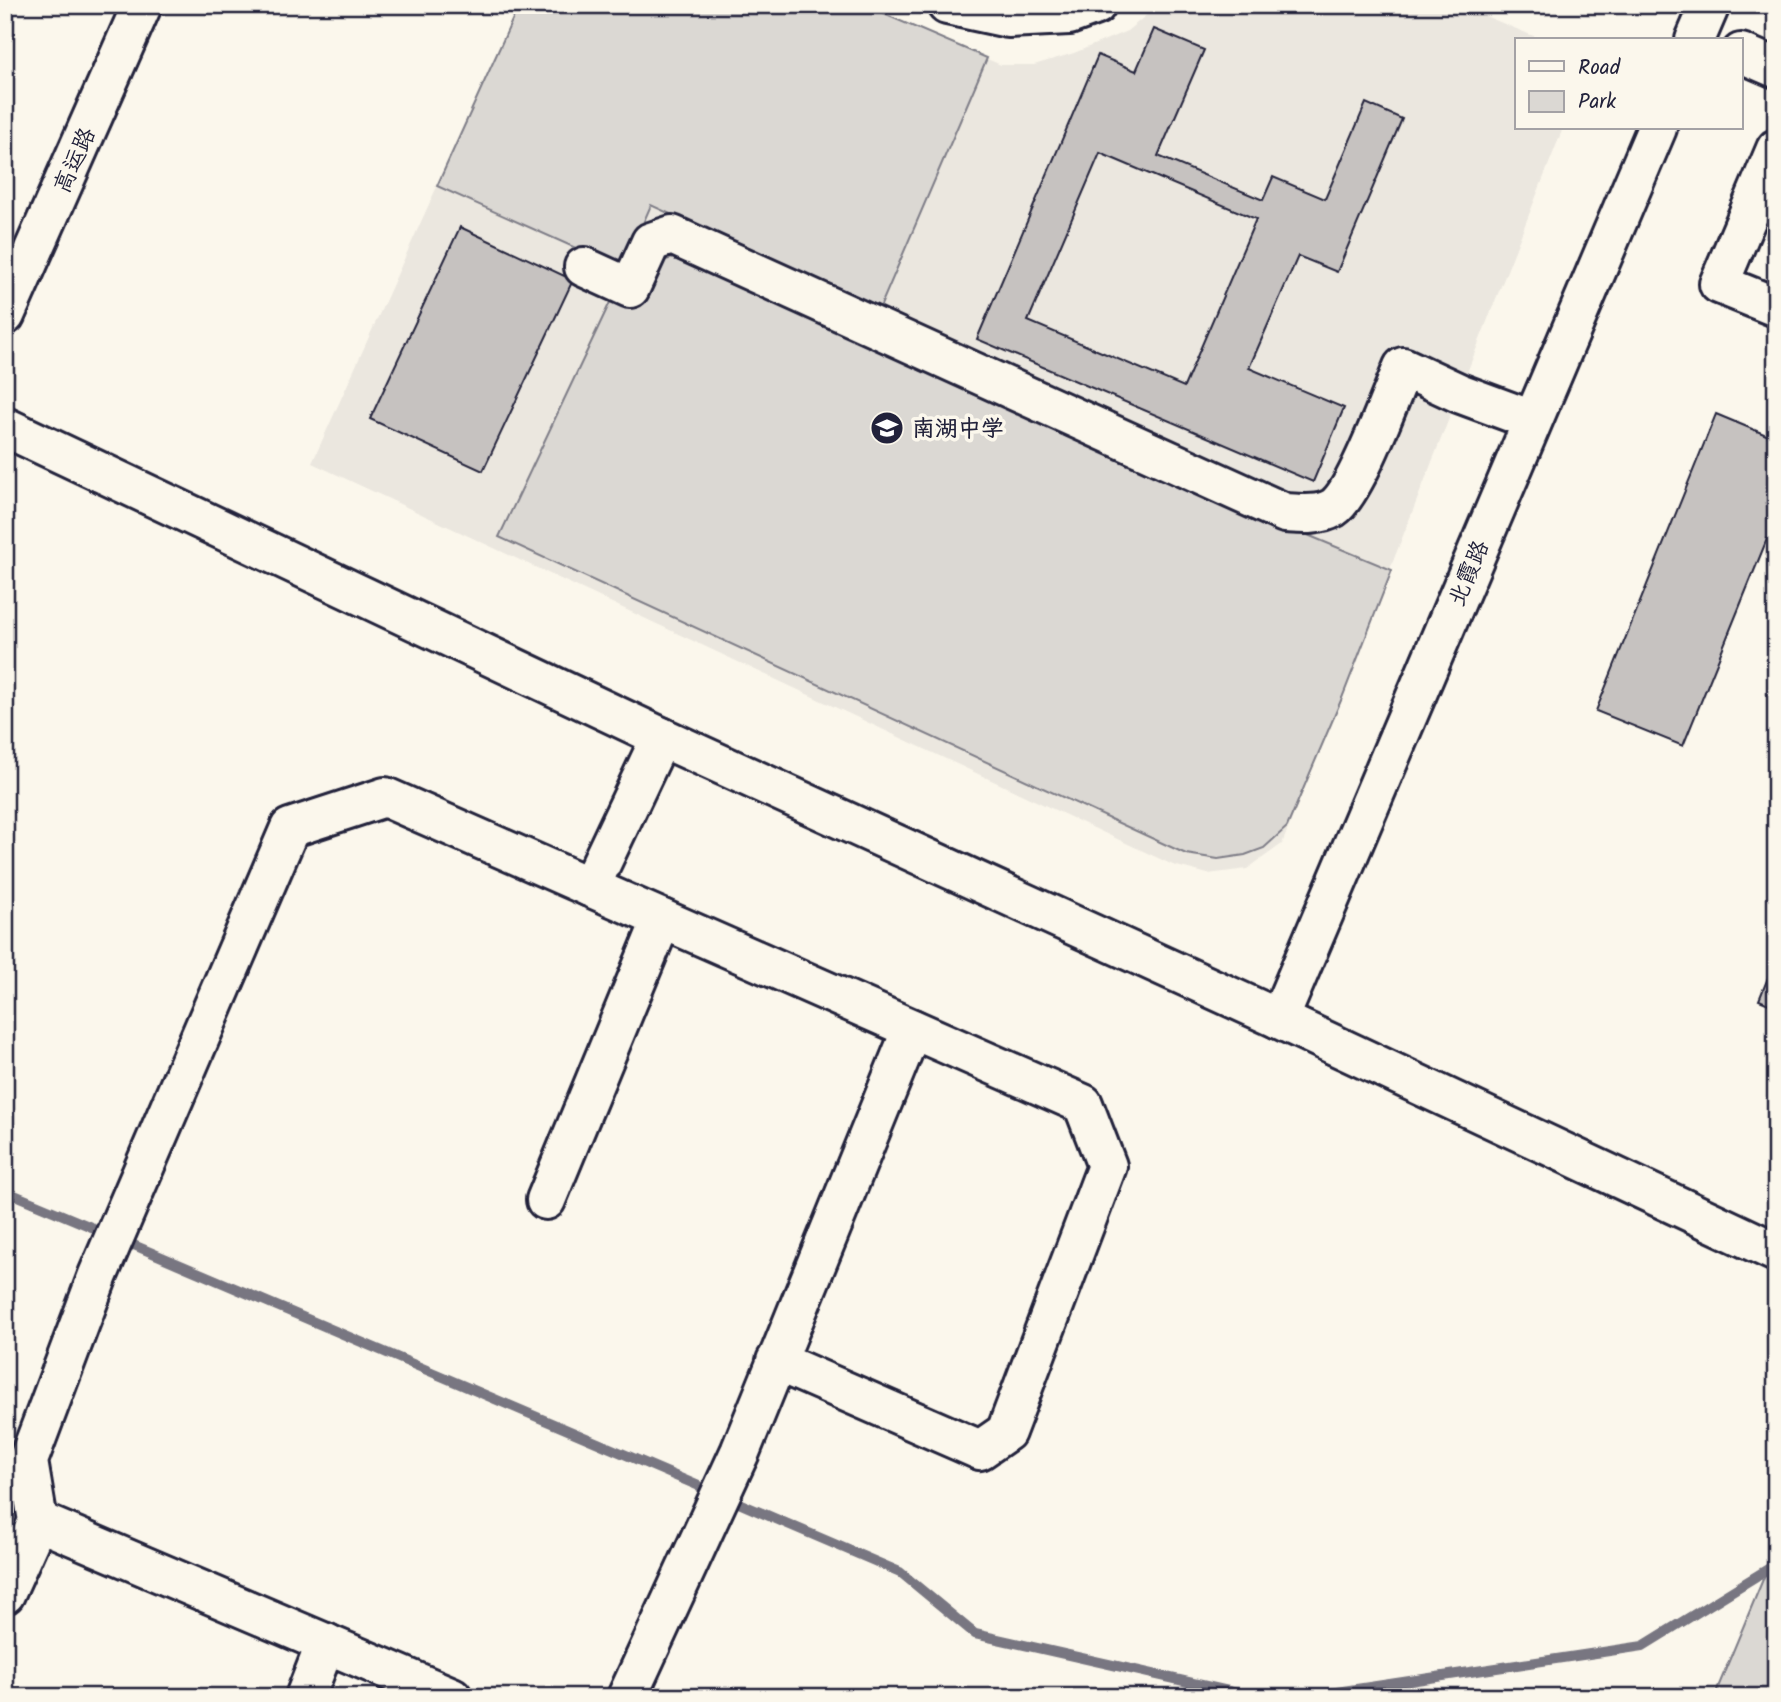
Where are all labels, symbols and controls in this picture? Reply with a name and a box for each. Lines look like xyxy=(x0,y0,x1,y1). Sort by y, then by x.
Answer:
legend xyxy=(1515,38,1742,130)
text: Road xyxy=(1578,52,1621,85)
text: Park xyxy=(1578,86,1616,119)
street label: 高运路 xyxy=(45,122,106,200)
school or university icon: 南湖中学 xyxy=(868,409,906,447)
place label: 南湖中学 xyxy=(912,412,1004,448)
street label: 北霞路 xyxy=(1440,535,1500,613)

